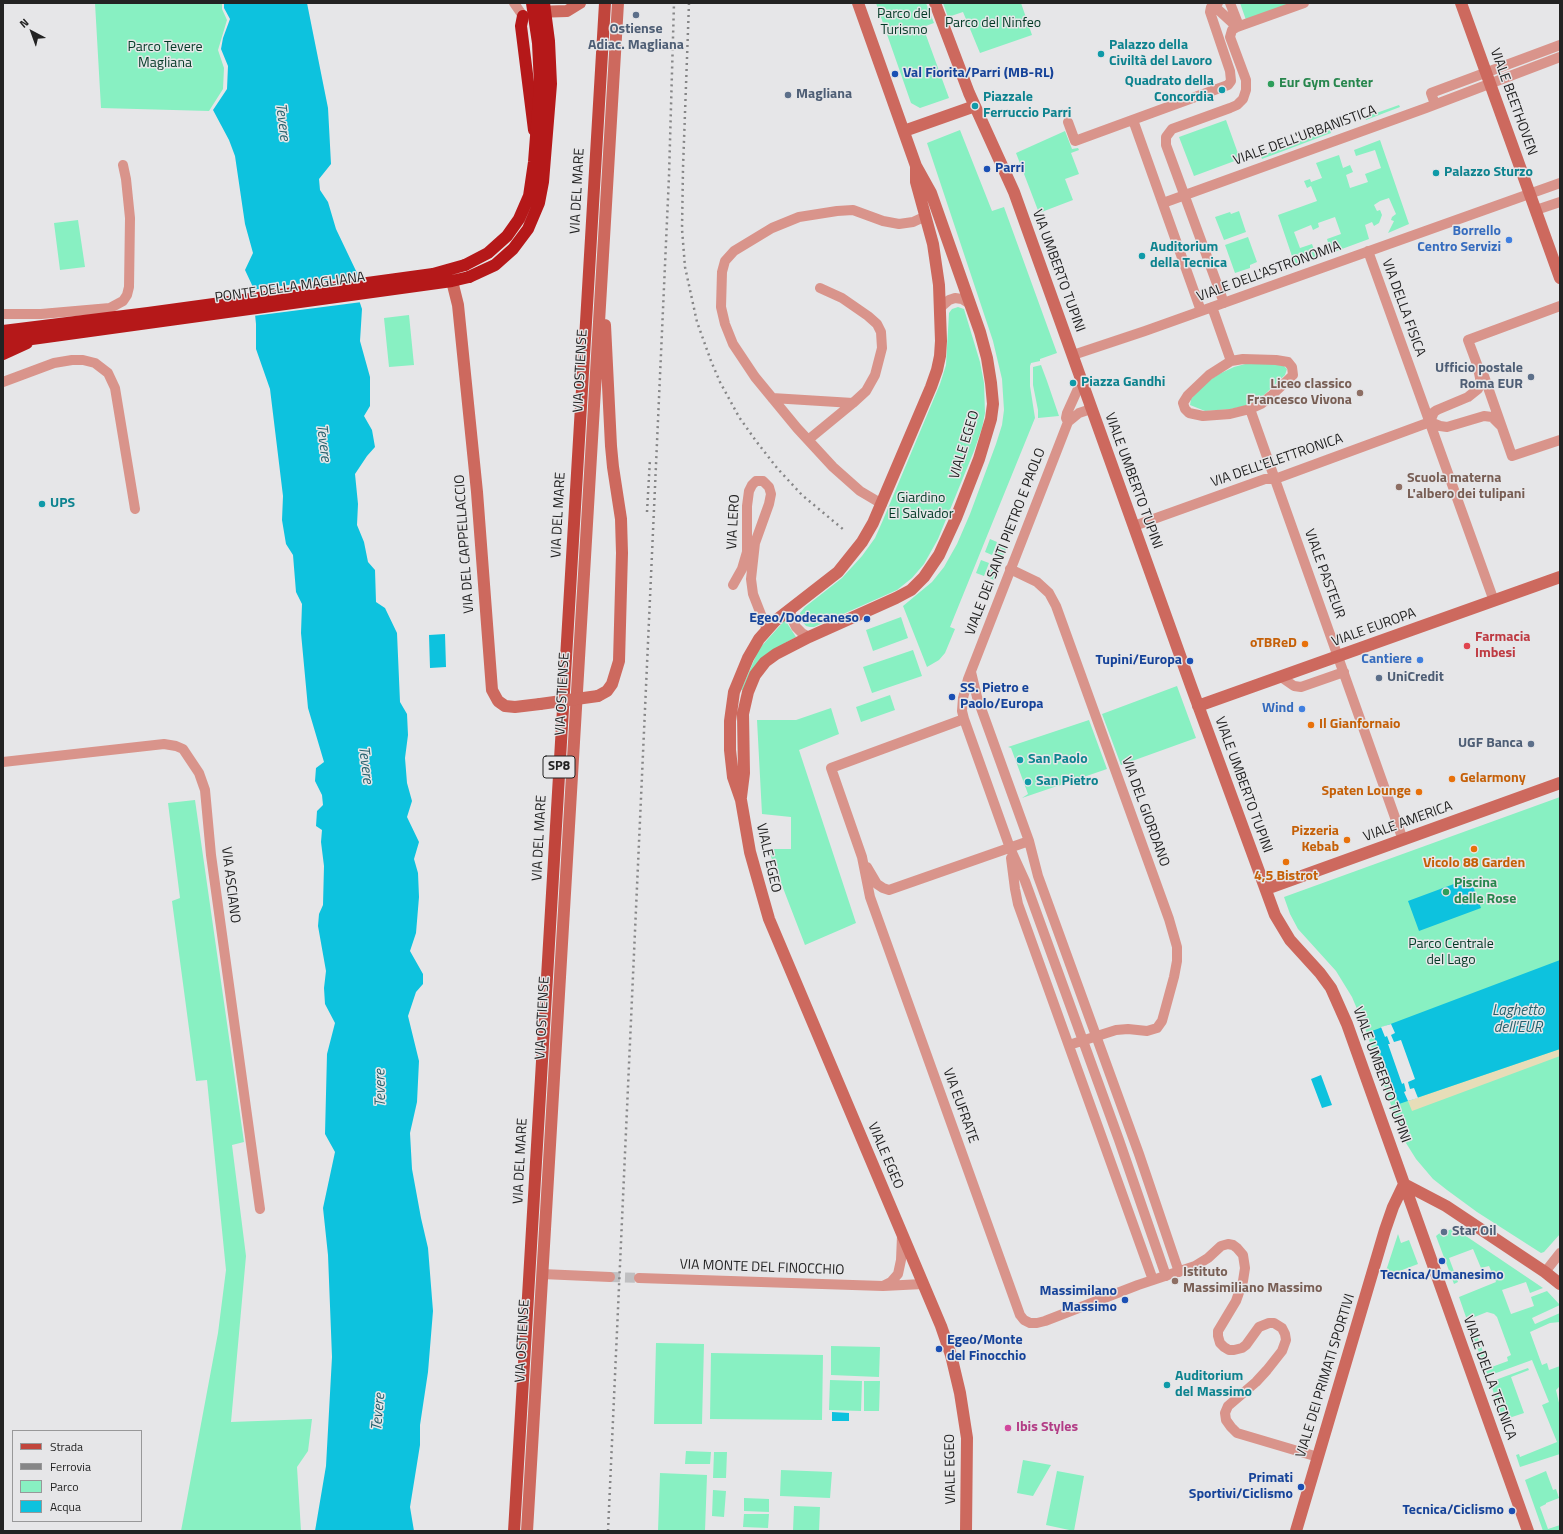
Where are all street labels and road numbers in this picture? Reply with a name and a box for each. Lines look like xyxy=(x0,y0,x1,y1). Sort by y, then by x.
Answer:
street label: VIALE BEETHOVEN xyxy=(1486,46,1540,158)
street label: VIALE DELL'URBANISTICA xyxy=(1231,102,1379,170)
street label: VIA DEL MARE xyxy=(567,148,589,234)
street label: VIA UMBERTO TUPINI xyxy=(1028,207,1088,335)
street label: VIALE DELL'ASTRONOMIA xyxy=(1195,238,1343,306)
street label: VIA DELLA FISICA xyxy=(1378,257,1428,359)
street label: PONTE DELLA MAGLIANA xyxy=(214,269,366,307)
street label: VIA OSTIENSE xyxy=(570,329,592,413)
street label: VIALE EGEO xyxy=(947,409,983,481)
street label: VIALE UMBERTO TUPINI xyxy=(1101,411,1165,551)
street label: VIA DELL'ELETTRONICA xyxy=(1209,431,1345,491)
street label: VIALE DEI SANTI PIETRO E PAOLO xyxy=(962,446,1050,638)
street label: VIA DEL MARE xyxy=(548,472,570,558)
street label: VIA DEL CAPPELLACCIO xyxy=(452,474,478,614)
street label: VIA LERO xyxy=(724,494,744,550)
street label: VIALE PASTEUR xyxy=(1300,527,1348,621)
street label: VIALE EUROPA xyxy=(1330,605,1418,651)
street label: VIA OSTIENSE xyxy=(552,652,574,736)
street label: VIALE UMBERTO TUPINI xyxy=(1211,715,1275,855)
street label: VIA DEL GIORDANO xyxy=(1117,755,1173,869)
road number: SP8 xyxy=(543,756,575,778)
street label: VIA DEL MARE xyxy=(529,795,551,881)
street label: VIALE AMERICA xyxy=(1361,798,1455,846)
street label: VIALE EGEO xyxy=(752,822,784,894)
street label: VIA ASCIANO xyxy=(217,846,243,924)
street label: VIA OSTIENSE xyxy=(532,976,554,1060)
street label: VIALE UMBERTO TUPINI xyxy=(1349,1005,1413,1145)
street label: VIA EUFRATE xyxy=(939,1066,981,1146)
street label: VIA DEL MARE xyxy=(510,1118,532,1204)
street label: VIALE EGEO xyxy=(863,1120,907,1192)
street label: VIA MONTE DEL FINOCCHIO xyxy=(679,1257,845,1279)
street label: VIALE DEI PRIMATI SPORTIVI xyxy=(1293,1292,1359,1460)
street label: VIA OSTIENSE xyxy=(512,1299,534,1383)
street label: VIALE DELLA TECNICA xyxy=(1459,1314,1519,1442)
street label: VIALE EGEO xyxy=(942,1434,960,1504)

